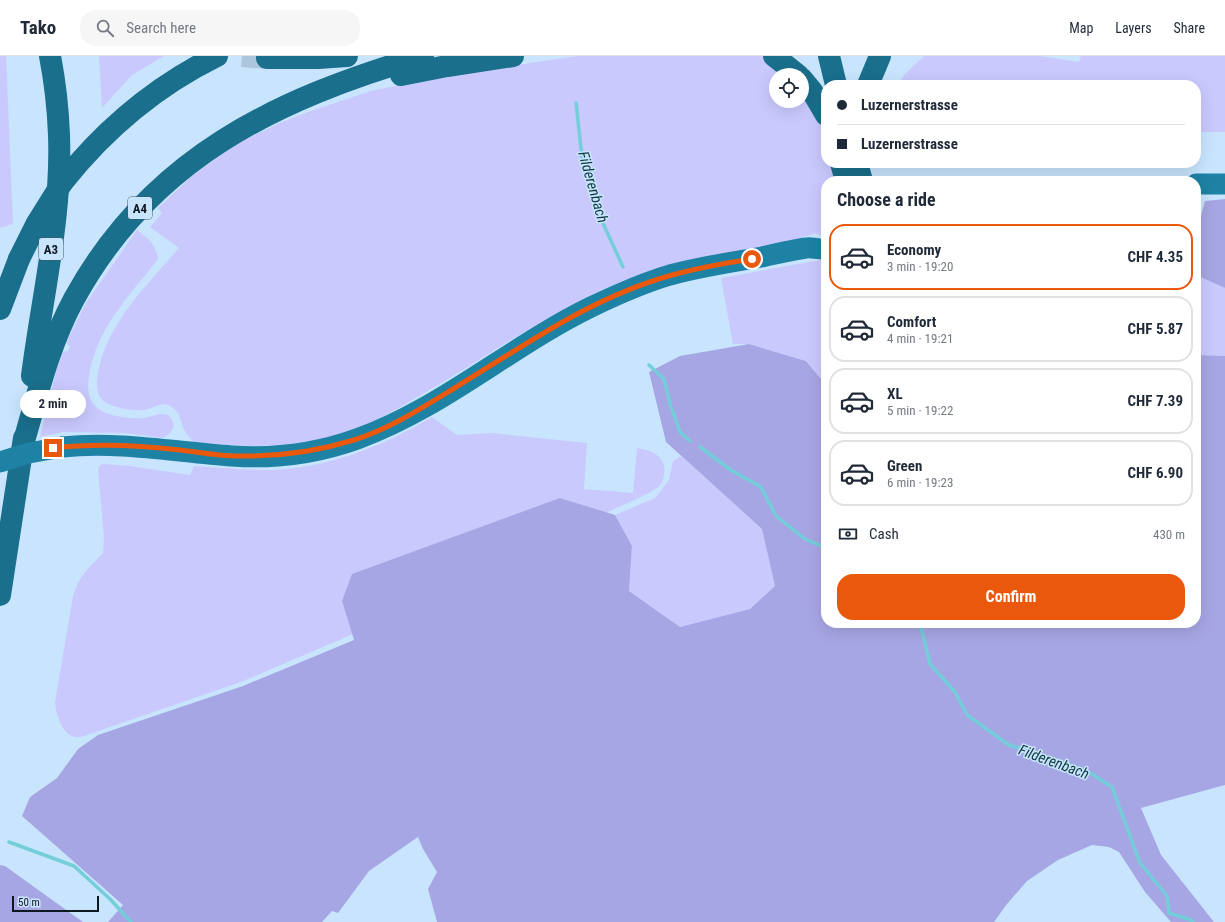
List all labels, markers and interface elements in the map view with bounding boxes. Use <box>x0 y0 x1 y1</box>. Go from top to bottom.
search box <box>80 10 360 46</box>
text: Tako <box>20 16 56 39</box>
icon: search <box>94 17 116 39</box>
text: Search here <box>126 19 196 37</box>
text: Map <box>1069 20 1093 36</box>
text: Layers <box>1115 20 1152 36</box>
text: Share <box>1174 20 1205 36</box>
map controls <box>769 68 809 108</box>
button: locate <box>769 68 809 108</box>
text: Luzernerstrasse <box>861 96 958 114</box>
text: Luzernerstrasse <box>861 135 958 153</box>
water label: Filderenbach <box>574 149 612 225</box>
text: Choose a ride <box>837 189 936 210</box>
road number: A4 <box>128 197 152 219</box>
road number: A3 <box>39 238 63 260</box>
icon: car <box>839 239 875 275</box>
text: Economy <box>887 241 941 259</box>
text: CHF 4.35 <box>1128 248 1183 266</box>
route start <box>743 250 761 268</box>
text: 3 min · 19:20 <box>887 259 953 274</box>
icon: car <box>839 311 875 347</box>
text: Comfort <box>887 313 936 331</box>
text: CHF 5.87 <box>1128 320 1183 338</box>
text: 4 min · 19:21 <box>887 331 953 346</box>
icon: car <box>839 383 875 419</box>
text: XL <box>887 385 903 403</box>
callout: 2 min <box>20 390 86 418</box>
text: CHF 7.39 <box>1128 392 1183 410</box>
text: 2 min <box>39 396 67 411</box>
text: 5 min · 19:22 <box>887 403 953 418</box>
route end <box>44 439 62 457</box>
icon: car <box>839 455 875 491</box>
text: Green <box>887 457 922 475</box>
text: CHF 6.90 <box>1128 464 1183 482</box>
text: 6 min · 19:23 <box>887 475 953 490</box>
icon: cash <box>837 523 859 545</box>
text: Cash <box>869 525 899 543</box>
text: 430 m <box>1153 527 1185 542</box>
button: Confirm <box>837 574 1185 620</box>
water label: Filderenbach <box>1016 741 1092 783</box>
scale bar <box>12 894 99 913</box>
text: 50 m <box>18 896 40 909</box>

